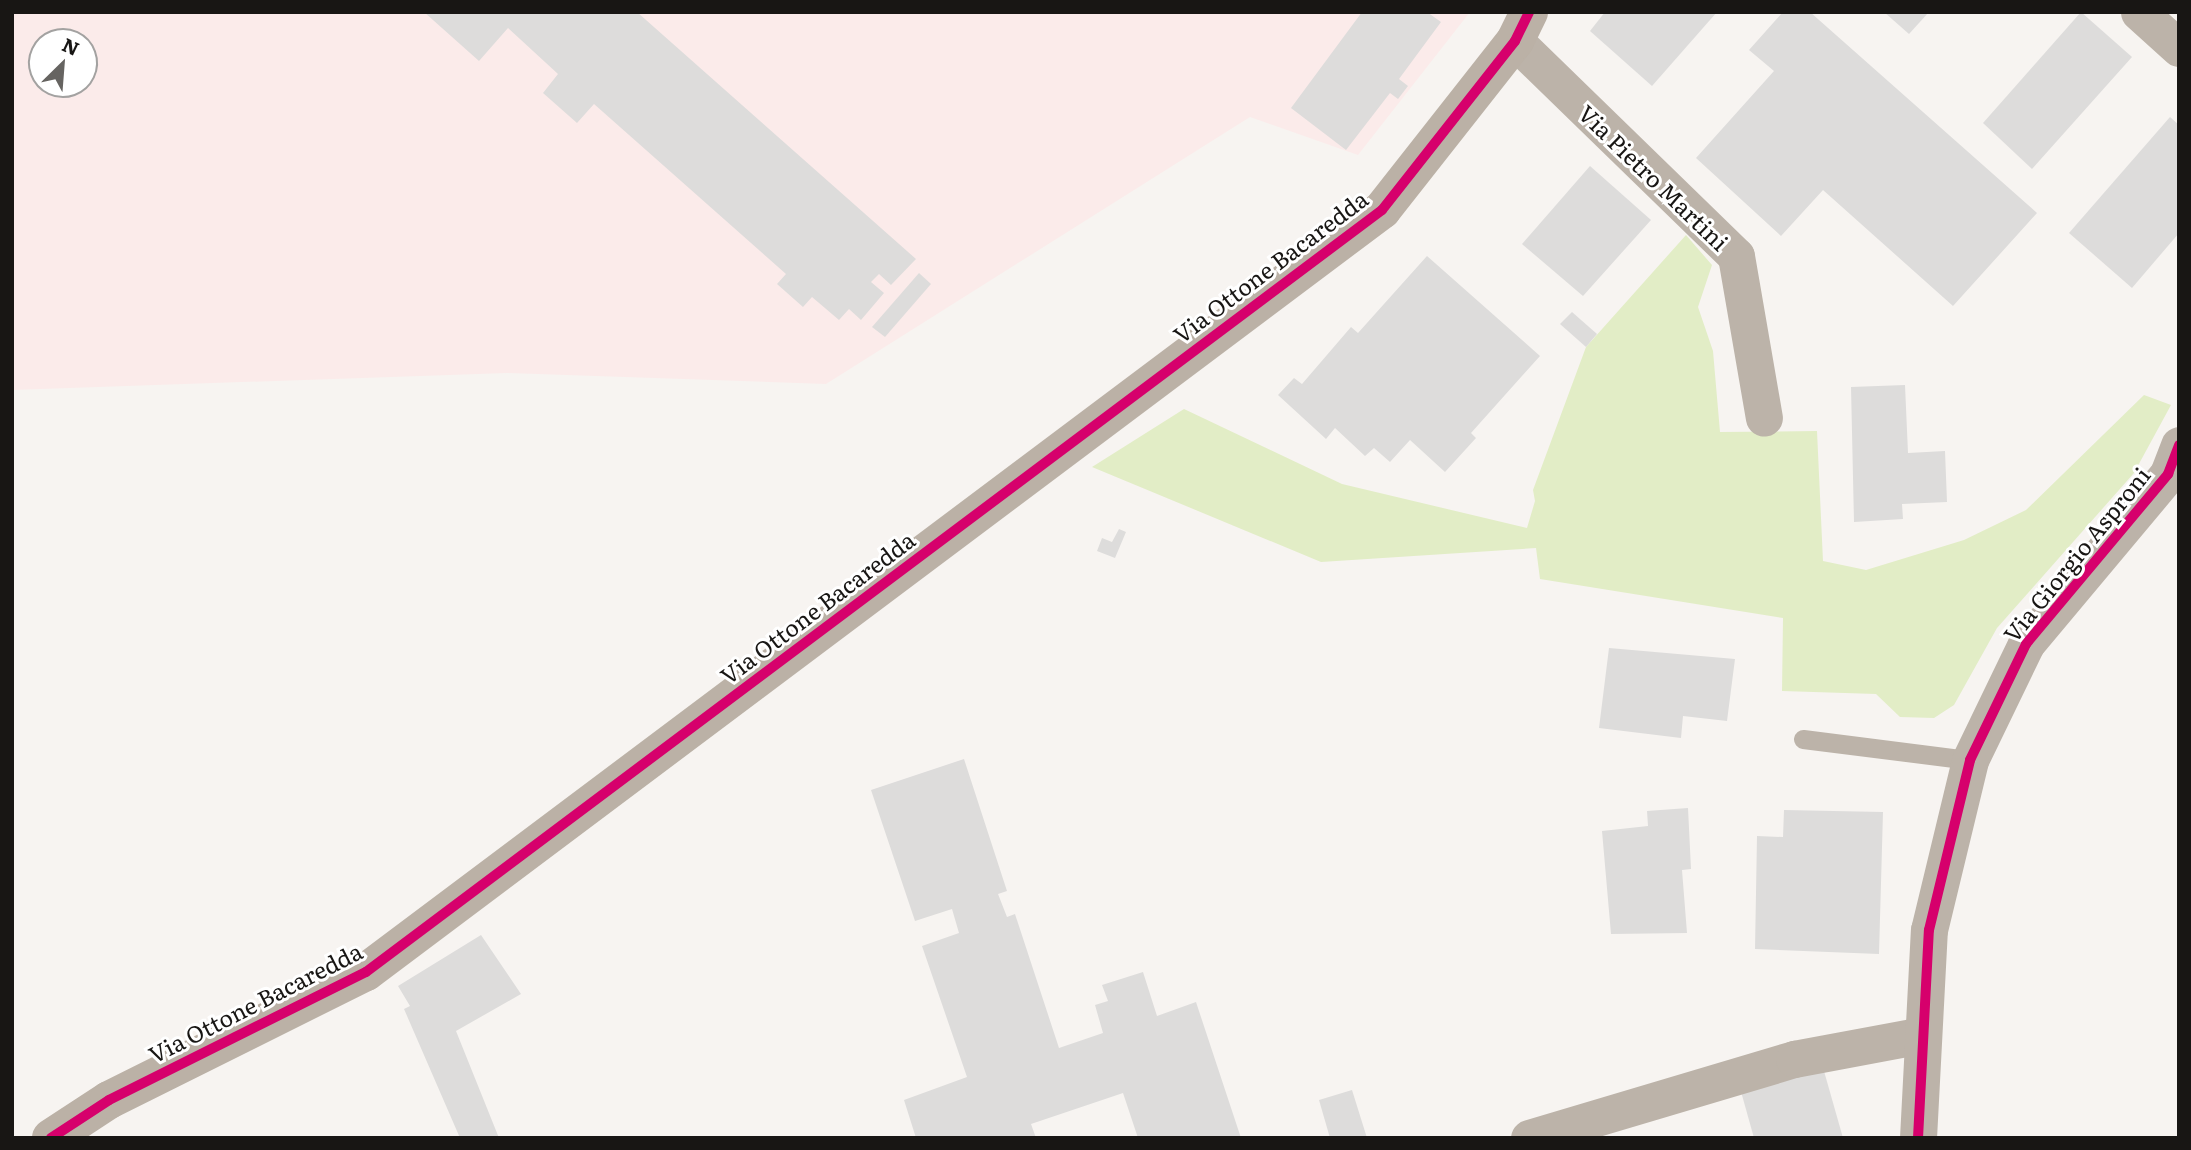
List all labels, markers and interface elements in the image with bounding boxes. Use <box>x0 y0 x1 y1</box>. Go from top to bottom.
north arrow <box>28 28 98 98</box>
text: N <box>58 30 84 62</box>
street label: Via Pietro Martini <box>1573 98 1735 256</box>
street label: Via Ottone Bacaredda <box>1167 184 1373 348</box>
street label: Via Giorgio Asproni <box>1997 461 2155 647</box>
street label: Via Ottone Bacaredda <box>714 525 920 689</box>
street label: Via Ottone Bacaredda <box>144 936 366 1068</box>

